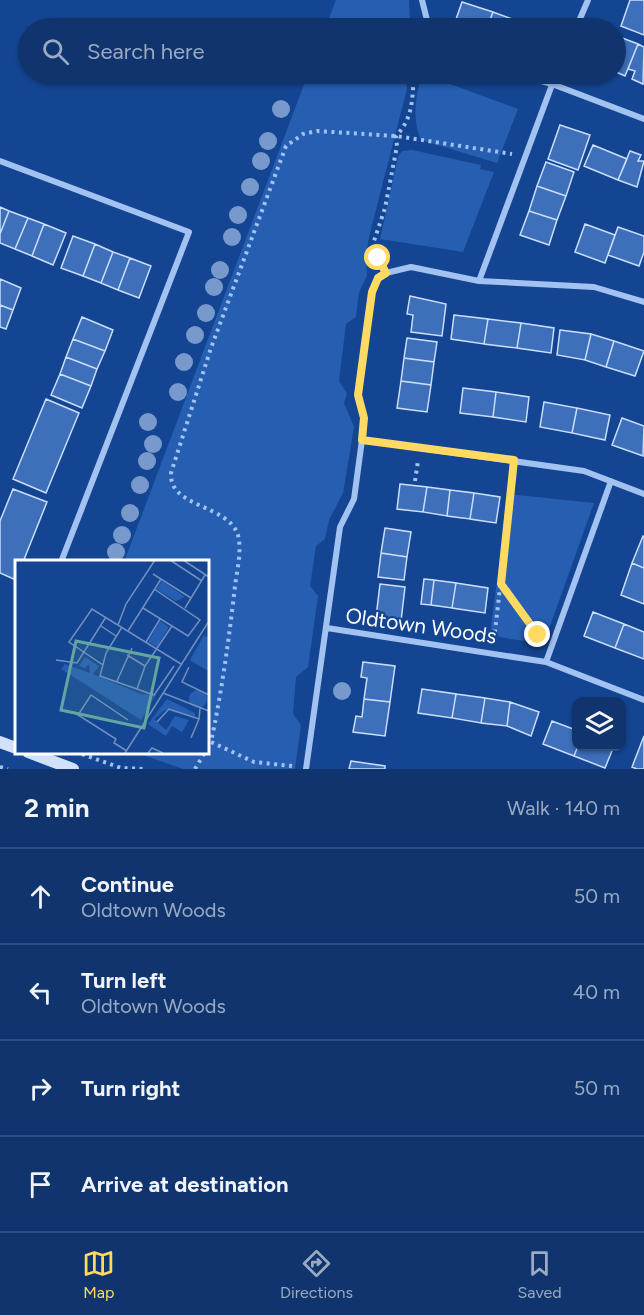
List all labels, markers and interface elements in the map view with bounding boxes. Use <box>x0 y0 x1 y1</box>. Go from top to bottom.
search box <box>18 18 626 84</box>
icon: search <box>39 35 72 68</box>
text: Search here <box>87 38 205 65</box>
route start <box>364 244 390 270</box>
inset map <box>15 560 208 754</box>
street label: Oldtown Woods <box>344 603 498 648</box>
route end <box>524 621 550 647</box>
map controls <box>572 697 626 751</box>
button: layers <box>572 697 626 751</box>
text: 2 min <box>24 792 90 824</box>
text: Walk · 140 m <box>507 796 620 820</box>
text: Continue <box>81 871 174 898</box>
icon: ahead <box>24 880 57 913</box>
text: 50 m <box>574 884 620 908</box>
text: Oldtown Woods <box>81 898 226 922</box>
text: Turn left <box>81 967 167 994</box>
icon: left <box>24 976 57 1009</box>
text: 40 m <box>573 980 620 1004</box>
text: Oldtown Woods <box>81 994 226 1018</box>
icon: right <box>24 1072 57 1105</box>
text: Turn right <box>81 1075 180 1102</box>
text: 50 m <box>574 1076 620 1100</box>
icon: arrive <box>24 1168 57 1201</box>
text: Arrive at destination <box>81 1171 289 1198</box>
tab: Map <box>82 1247 115 1302</box>
tab: Directions <box>280 1247 353 1302</box>
tab: Saved <box>518 1247 562 1302</box>

